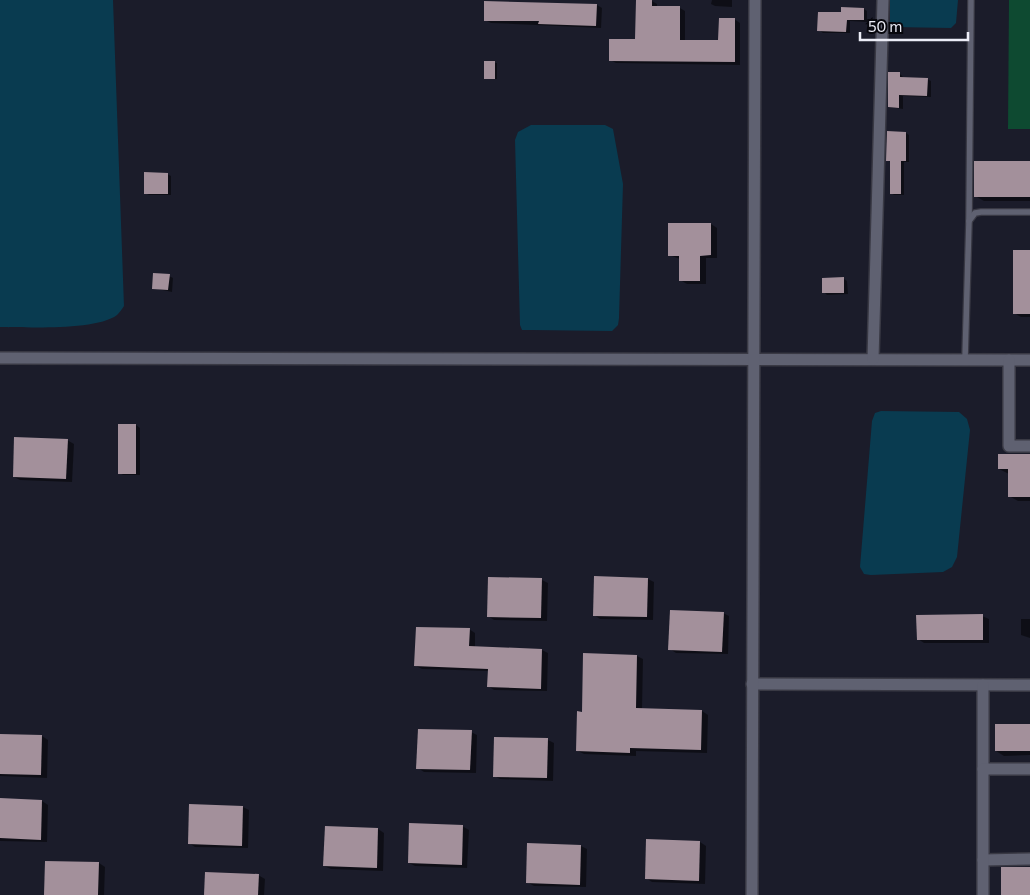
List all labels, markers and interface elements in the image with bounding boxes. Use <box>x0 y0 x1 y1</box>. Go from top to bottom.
scale bar <box>860 10 968 42</box>
text: 50 m <box>868 17 902 35</box>

